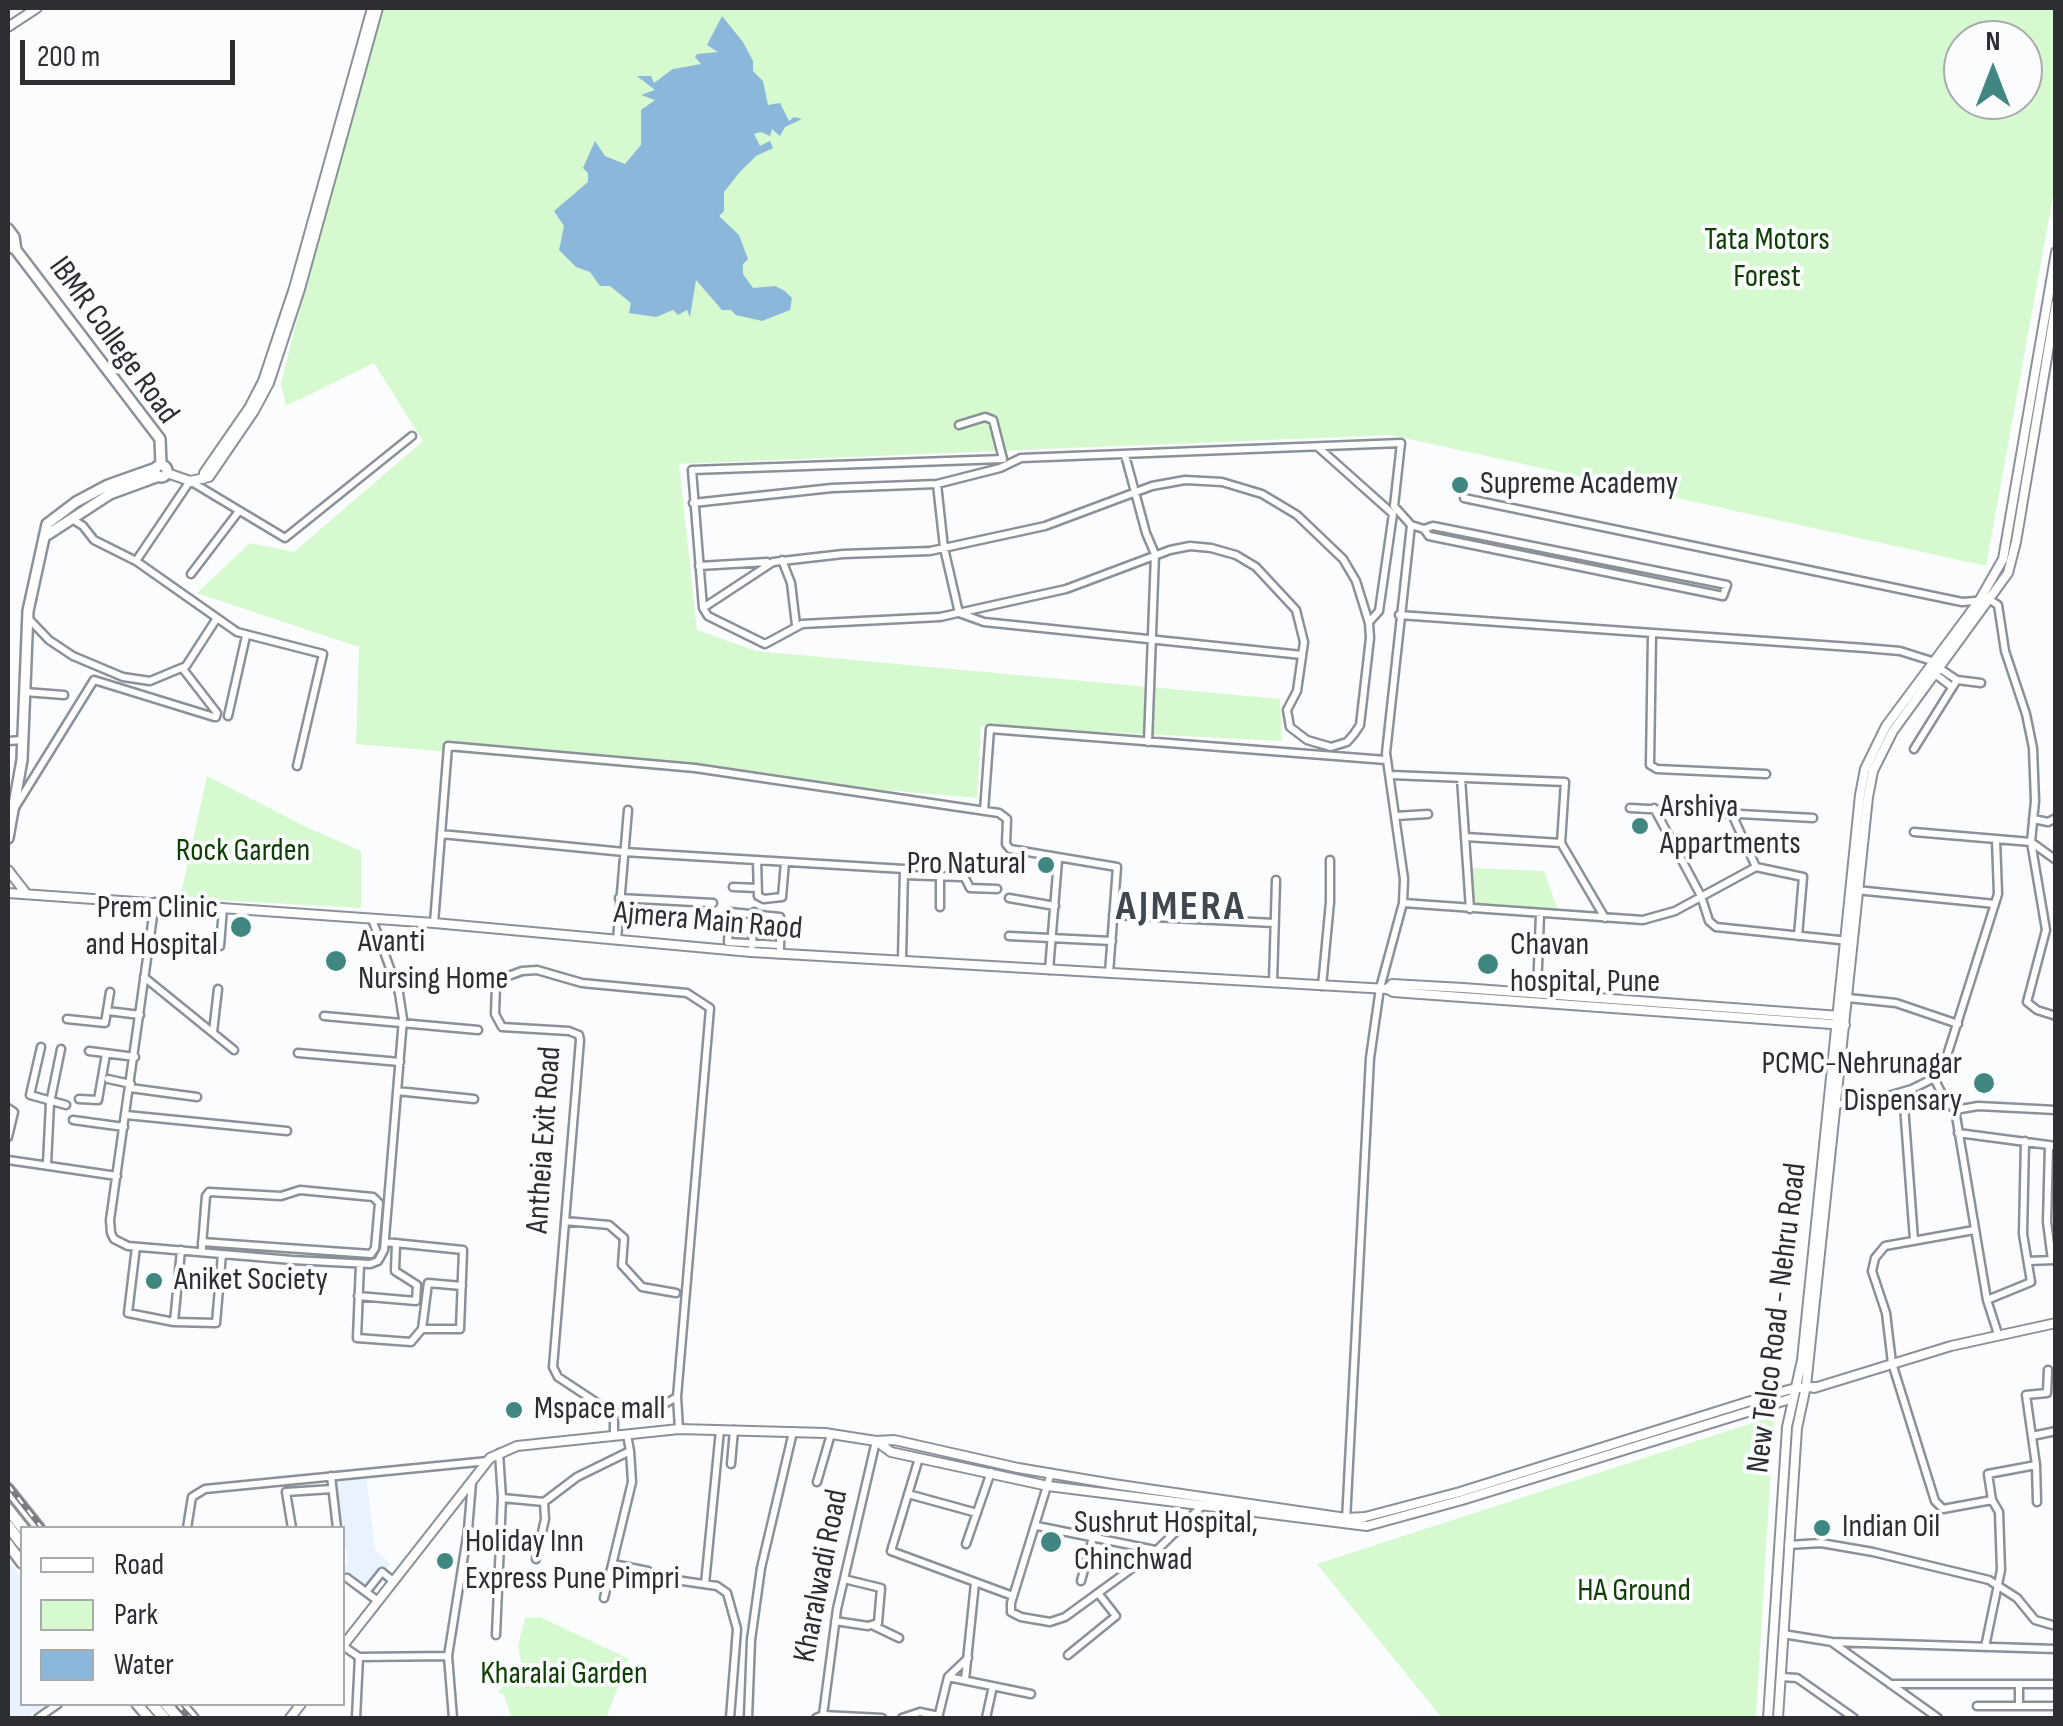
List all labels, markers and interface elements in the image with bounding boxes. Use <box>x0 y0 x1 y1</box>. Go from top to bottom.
scale bar <box>25 20 240 82</box>
north arrow <box>1943 20 2043 120</box>
text: N <box>1986 25 2000 58</box>
text: 200 m <box>37 39 100 75</box>
park label: Tata Motors Forest <box>1704 222 1830 297</box>
street label: IBMR College Road <box>40 250 186 432</box>
place label: Supreme Academy <box>1480 466 1678 504</box>
marker: Supreme Academy <box>1449 474 1471 496</box>
place label: Arshiya Appartments <box>1660 789 1801 864</box>
marker: Arshiya Appartments <box>1629 815 1651 837</box>
park label: Rock Garden <box>176 833 310 871</box>
place label: Pro Natural <box>907 846 1026 884</box>
marker: Pro Natural <box>1035 854 1057 876</box>
district label: AJMERA <box>1116 883 1246 933</box>
place label: Prem Clinic and Hospital <box>85 890 218 965</box>
street label: Ajmera Main Raod <box>612 895 804 949</box>
marker: Prem Clinic and Hospital <box>228 914 254 940</box>
place label: Avanti Nursing Home <box>358 924 508 999</box>
place label: Chavan hospital, Pune <box>1510 927 1660 1002</box>
marker: Avanti Nursing Home <box>323 948 349 974</box>
marker: Chavan hospital, Pune <box>1475 951 1501 977</box>
street label: Antheia Exit Road <box>519 1045 571 1235</box>
place label: PCMC-Nehrunagar Dispensary <box>1762 1046 1962 1121</box>
marker: PCMC-Nehrunagar Dispensary <box>1971 1070 1997 1096</box>
street label: New Telco Road - Nehru Road <box>1740 1161 1816 1475</box>
place label: Aniket Society <box>174 1262 328 1300</box>
marker: Aniket Society <box>143 1270 165 1292</box>
place label: Mspace mall <box>534 1391 665 1429</box>
marker: Mspace mall <box>503 1399 525 1421</box>
street label: Kharalwadi Road <box>786 1486 858 1666</box>
place label: Sushrut Hospital, Chinchwad <box>1074 1505 1258 1580</box>
place label: Indian Oil <box>1842 1509 1940 1547</box>
marker: Indian Oil <box>1811 1517 1833 1539</box>
place label: Holiday Inn Express Pune Pimpri <box>465 1524 680 1599</box>
legend <box>20 1526 345 1706</box>
marker: Sushrut Hospital, Chinchwad <box>1038 1529 1064 1555</box>
text: Road <box>114 1547 164 1583</box>
marker: Holiday Inn Express Pune Pimpri <box>434 1550 456 1572</box>
park label: HA Ground <box>1577 1573 1691 1611</box>
text: Park <box>114 1597 158 1633</box>
text: Water <box>114 1647 174 1683</box>
park label: Kharalai Garden <box>480 1656 648 1694</box>

